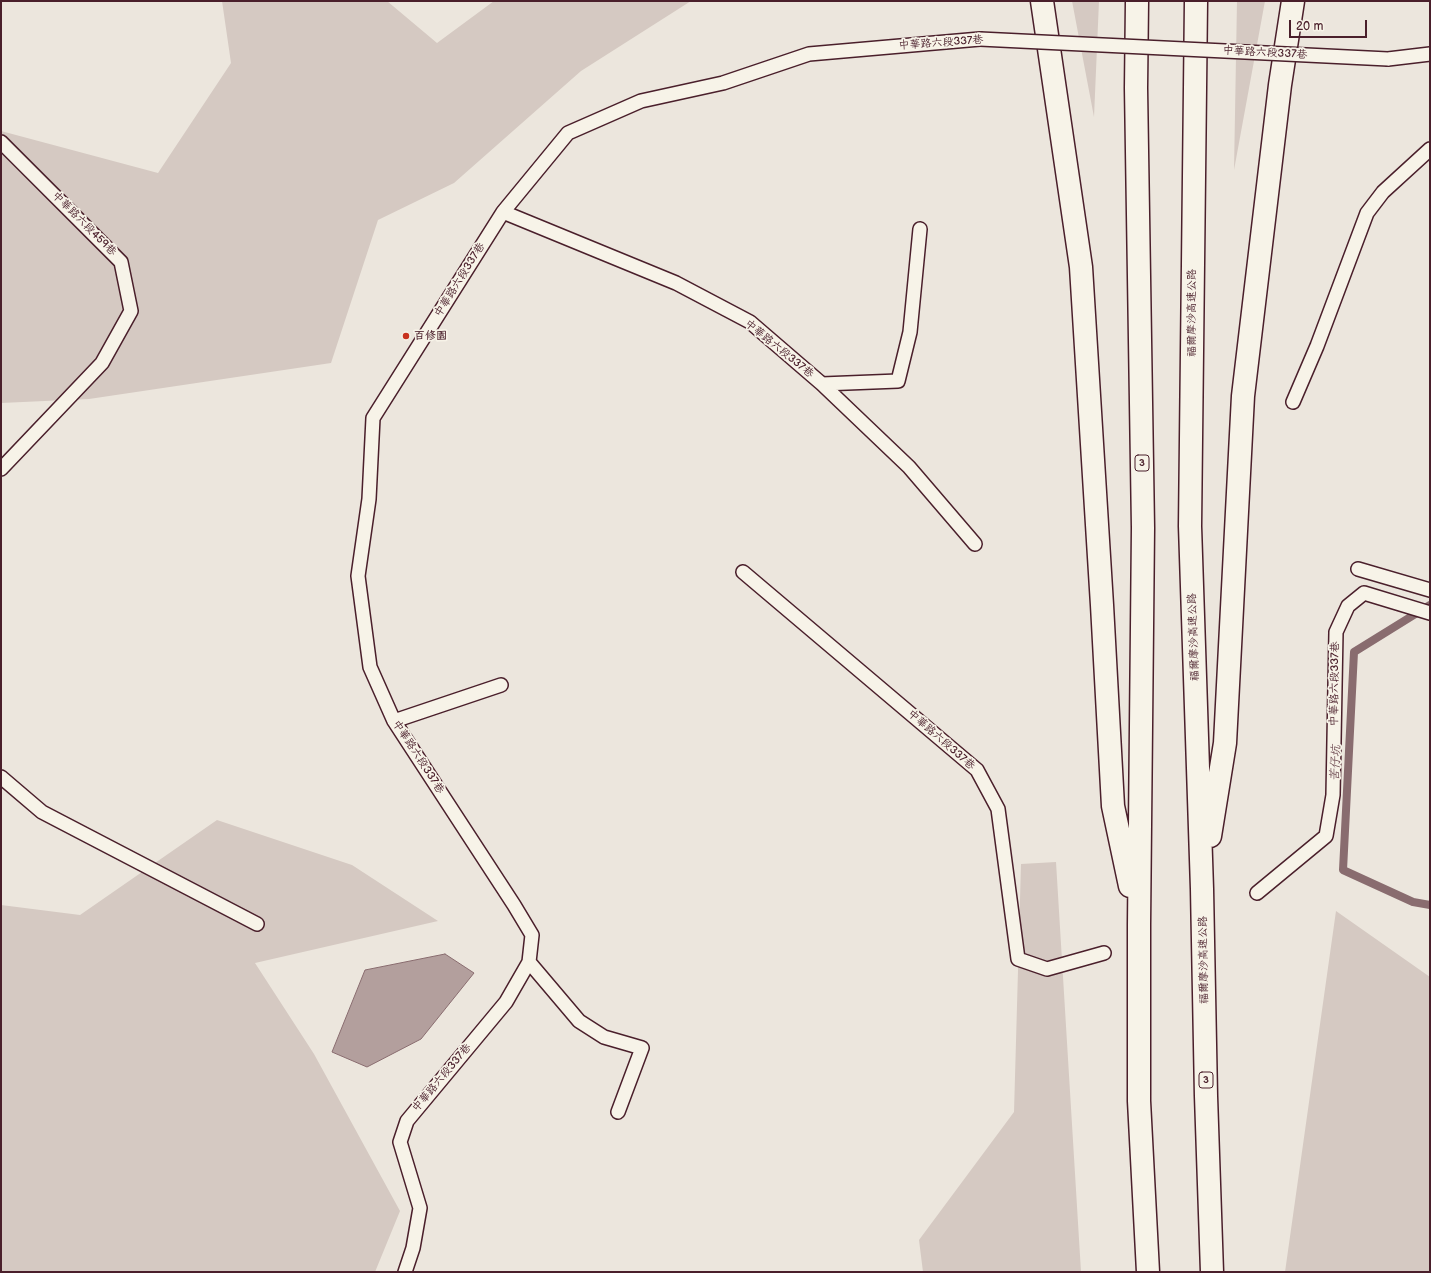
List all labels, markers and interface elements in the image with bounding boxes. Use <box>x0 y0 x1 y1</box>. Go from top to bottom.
scale bar <box>1291 12 1369 38</box>
text: 20 m <box>1296 19 1323 34</box>
street label: 中華路六段337巷 <box>898 33 984 53</box>
street label: 中華路六段337巷 <box>1222 44 1308 62</box>
street label: 中華路六段459巷 <box>49 189 119 259</box>
street label: 中華路六段337巷 <box>432 240 488 320</box>
street label: 福爾摩沙高速公路 <box>1185 269 1199 357</box>
street label: 中華路六段337巷 <box>742 317 816 381</box>
place label: 百修園 <box>414 329 447 343</box>
marker: 百修園 <box>401 331 411 341</box>
road number: 3 <box>1135 455 1149 471</box>
street label: 福爾摩沙高速公路 <box>1186 593 1202 681</box>
street label: 中華路六段337巷 <box>1328 641 1342 727</box>
street label: 中華路六段337巷 <box>905 707 977 773</box>
street label: 中華路六段337巷 <box>389 718 447 796</box>
water label: 苦仔坑 <box>1328 745 1344 781</box>
street label: 福爾摩沙高速公路 <box>1197 916 1211 1004</box>
street label: 中華路六段337巷 <box>410 1041 474 1115</box>
road number: 3 <box>1199 1072 1213 1088</box>

